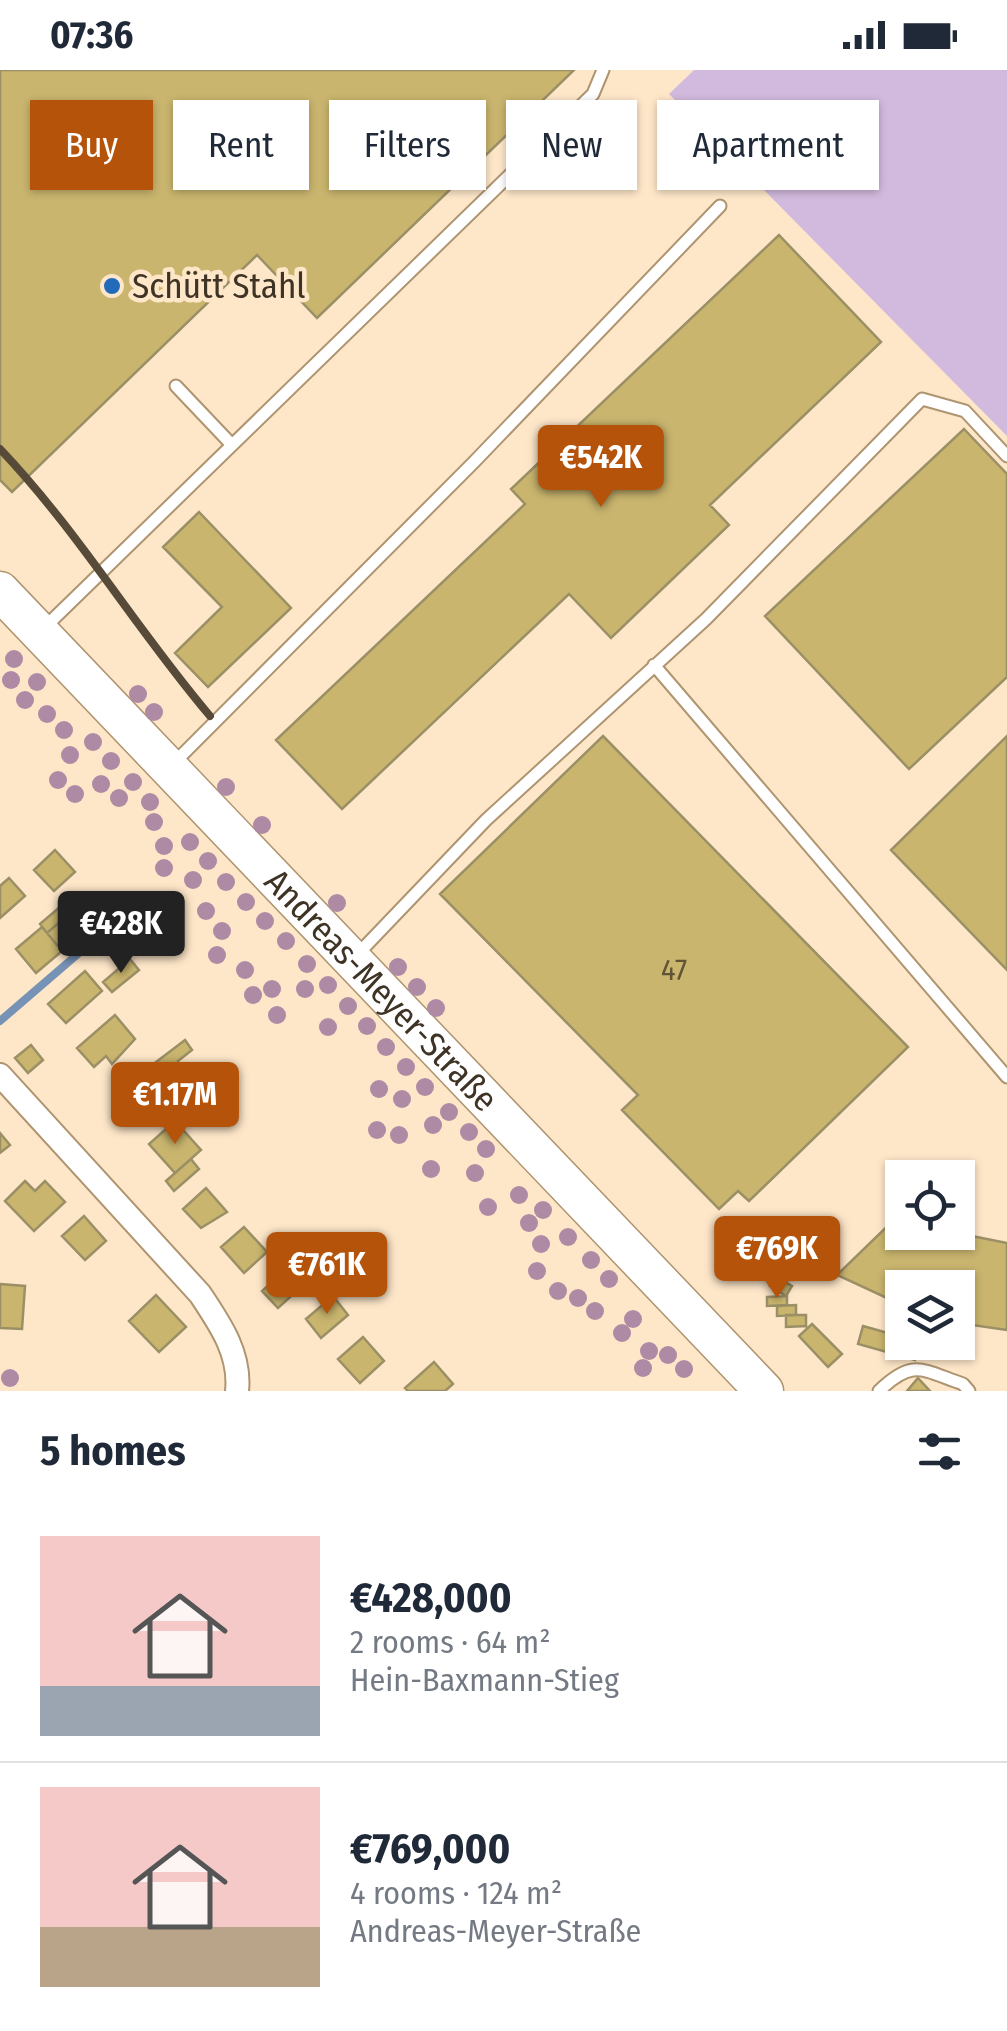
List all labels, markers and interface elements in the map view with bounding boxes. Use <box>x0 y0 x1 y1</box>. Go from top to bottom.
text: 07:36 <box>50 12 133 58</box>
chip: Buy <box>30 100 153 190</box>
chip: Rent <box>173 100 309 190</box>
chip: Filters <box>329 100 486 190</box>
chip: New <box>506 100 637 190</box>
chip: Apartment <box>657 100 879 190</box>
place label: Schütt Stahl <box>132 265 306 307</box>
marker: Schütt Stahl <box>101 275 123 297</box>
pin: €542K <box>531 425 671 510</box>
text: €542K <box>560 438 642 476</box>
street label: Andreas-Meyer-Straße <box>256 860 507 1120</box>
pin: €428K <box>51 891 191 976</box>
text: €428K <box>80 904 162 942</box>
house number: 47 <box>661 952 687 988</box>
pin: €1.17M <box>94 1062 256 1147</box>
text: €1.17M <box>133 1075 217 1113</box>
map controls <box>885 1160 975 1360</box>
button: locate <box>885 1160 975 1250</box>
pin: €769K <box>707 1216 847 1301</box>
text: €769K <box>736 1229 818 1267</box>
pin: €761K <box>257 1232 397 1317</box>
text: €761K <box>288 1245 366 1283</box>
button: layers <box>885 1270 975 1360</box>
icon: filters <box>912 1424 967 1479</box>
text: 5 homes <box>40 1426 186 1476</box>
text: €428,000 <box>350 1573 512 1623</box>
icon: home <box>120 1576 240 1696</box>
text: 2 rooms · 64 m² <box>350 1623 551 1661</box>
text: Hein-Baxmann-Stieg <box>350 1661 619 1699</box>
text: €769,000 <box>350 1824 510 1874</box>
icon: home <box>120 1827 240 1947</box>
text: 4 rooms · 124 m² <box>350 1874 562 1912</box>
text: Andreas-Meyer-Straße <box>350 1912 641 1950</box>

